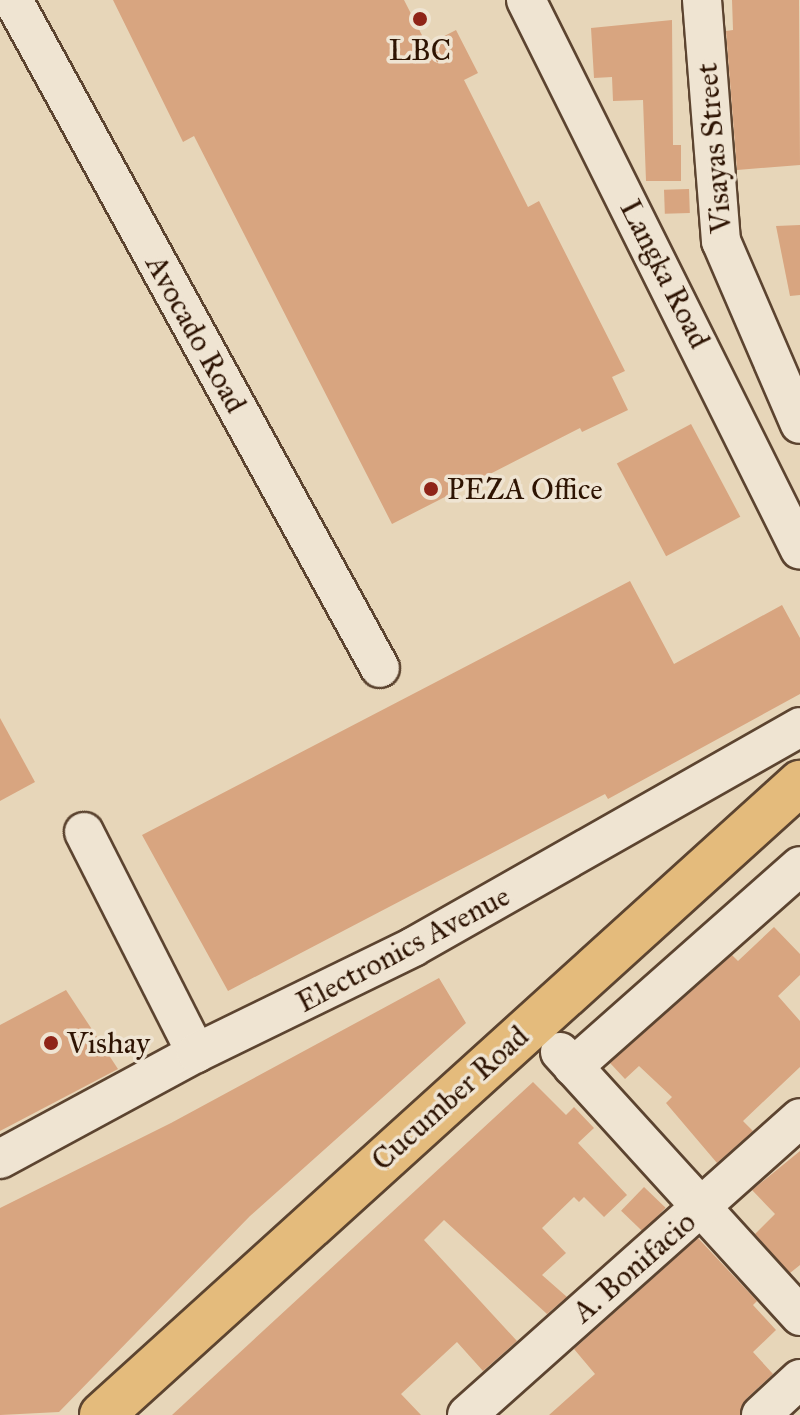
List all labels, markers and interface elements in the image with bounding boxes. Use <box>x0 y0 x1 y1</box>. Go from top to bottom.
marker: LBC <box>411 10 429 28</box>
place label: LBC <box>389 32 451 68</box>
street label: Visayas Street <box>689 61 739 235</box>
street label: Langka Road <box>612 194 718 354</box>
street label: Avocado Road <box>138 249 254 419</box>
place label: PEZA Office <box>447 471 603 507</box>
marker: PEZA Office <box>422 480 440 498</box>
street label: Electronics Avenue <box>290 878 516 1020</box>
street label: Cucumber Road <box>364 1018 536 1178</box>
place label: Vishay <box>67 1025 150 1061</box>
marker: Vishay <box>42 1034 60 1052</box>
street label: A. Bonifacio <box>565 1204 703 1330</box>

